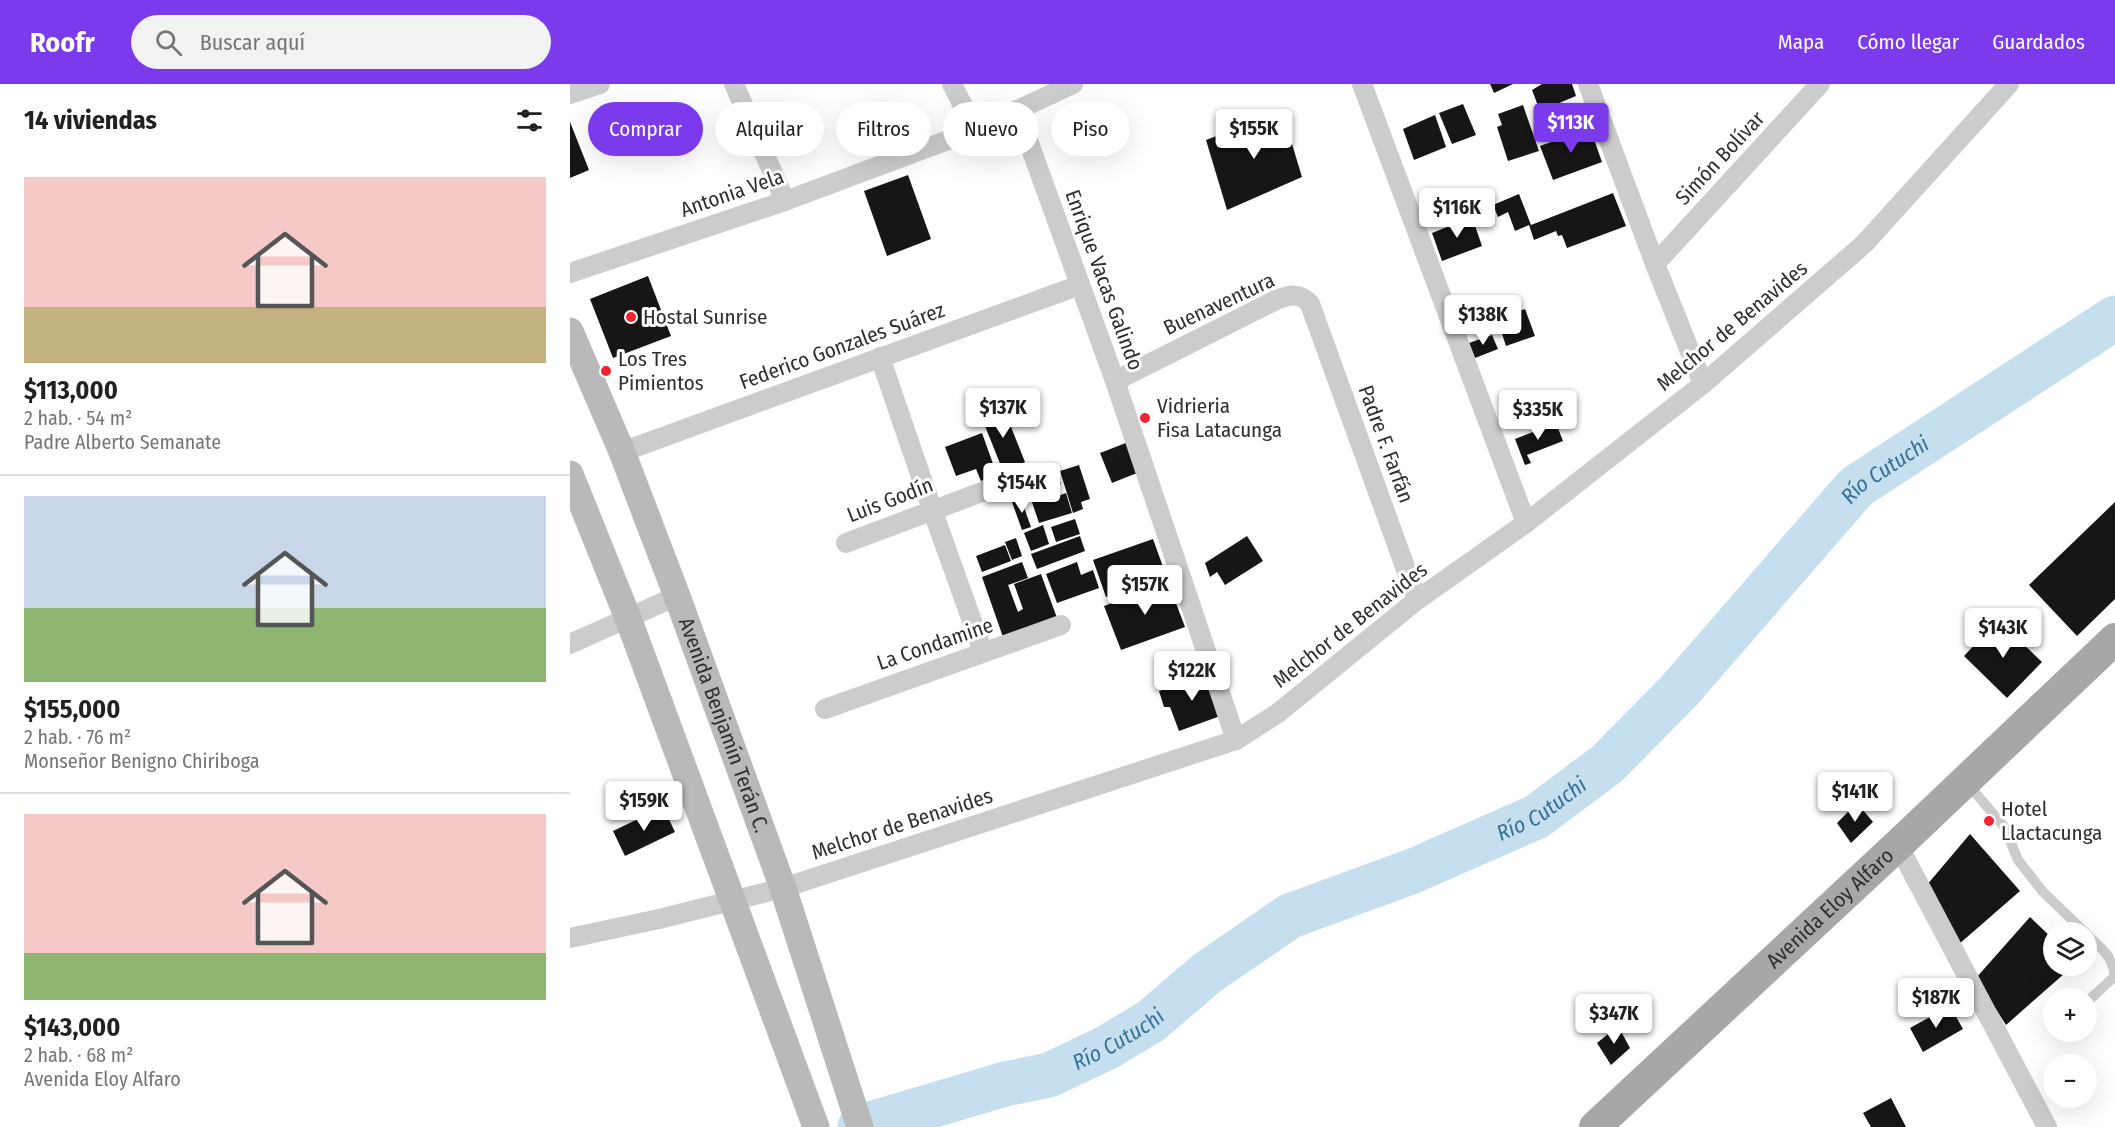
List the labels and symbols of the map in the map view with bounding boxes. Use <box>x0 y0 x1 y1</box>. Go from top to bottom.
pin: $113K <box>1529 103 1613 154</box>
street label: Simón Bolívar <box>1670 105 1771 210</box>
pin: $155K <box>1212 109 1296 160</box>
street label: Antonia Vela <box>677 163 787 223</box>
street label: Enrique Vacas Galindo <box>1059 186 1149 374</box>
pin: $116K <box>1415 188 1499 239</box>
street label: Melchor de Benavides <box>1651 255 1813 397</box>
street label: Buenaventura <box>1159 267 1279 341</box>
pin: $138K <box>1441 295 1525 346</box>
street label: Federico Gonzales Suárez <box>736 297 948 395</box>
place label: Hostal Sunrise <box>643 304 767 330</box>
marker: Hostal Sunrise <box>624 310 638 324</box>
place label: Los Tres Pimientos <box>618 346 704 396</box>
marker: Los Tres Pimientos <box>599 364 613 378</box>
street label: Padre F. Farfán <box>1353 382 1419 506</box>
pin: $137K <box>961 388 1045 439</box>
pin: $335K <box>1496 390 1580 441</box>
place label: Vidrieria Fisa Latacunga <box>1157 393 1282 443</box>
marker: Vidrieria Fisa Latacunga <box>1138 411 1152 425</box>
water label: Río Cutuchi <box>1835 430 1934 509</box>
pin: $154K <box>980 463 1064 514</box>
street label: Luis Godín <box>843 472 937 528</box>
street label: Melchor de Benavides <box>1268 557 1432 693</box>
pin: $157K <box>1103 565 1187 616</box>
pin: $143K <box>1961 608 2045 659</box>
street label: La Condamine <box>873 612 997 676</box>
street label: Avenida Benjamín Terán C. <box>673 614 775 836</box>
pin: $122K <box>1150 651 1234 702</box>
water label: Río Cutuchi <box>1492 771 1592 847</box>
pin: $141K <box>1813 772 1897 823</box>
pin: $159K <box>602 781 686 832</box>
street label: Melchor de Benavides <box>808 782 996 866</box>
place label: Hotel Llactacunga <box>2001 796 2102 846</box>
marker: Hotel Llactacunga <box>1982 814 1996 828</box>
street label: Avenida Eloy Alfaro <box>1761 843 1899 974</box>
pin: $187K <box>1894 978 1978 1029</box>
pin: $347K <box>1572 994 1656 1045</box>
water label: Río Cutuchi <box>1068 1002 1170 1076</box>

